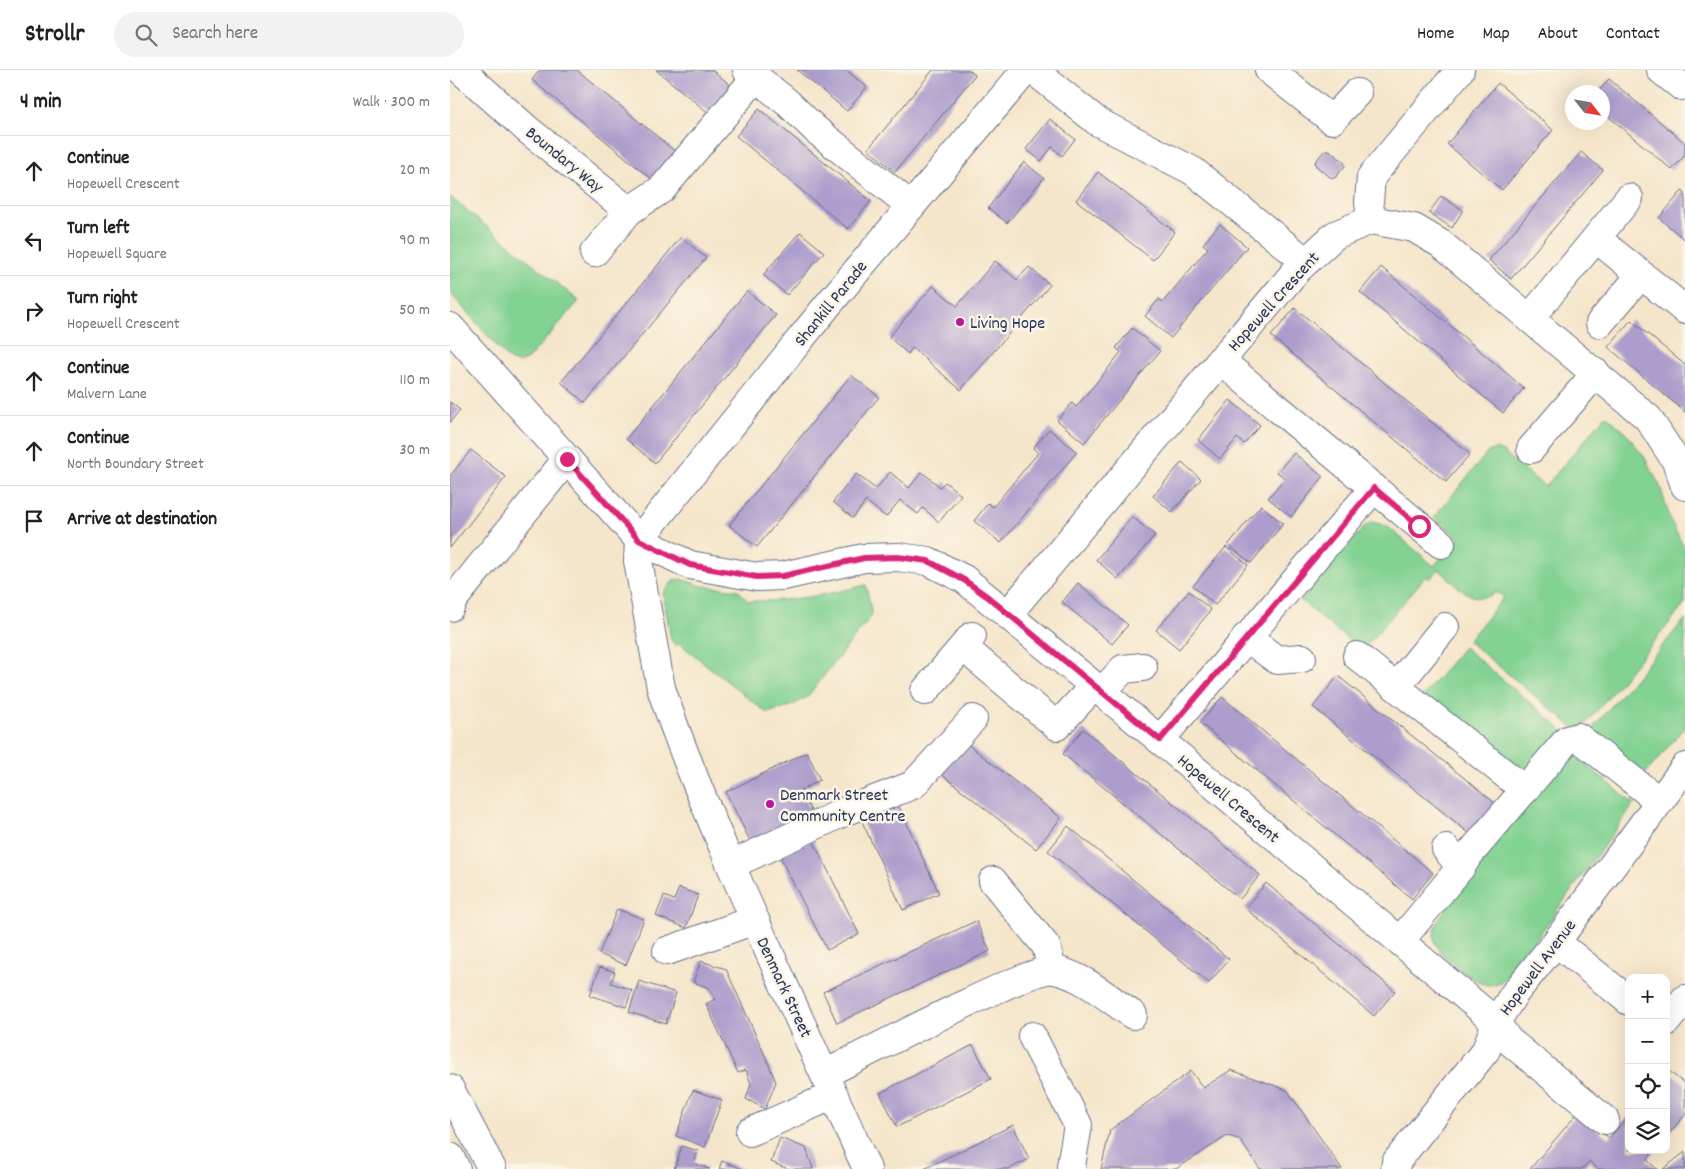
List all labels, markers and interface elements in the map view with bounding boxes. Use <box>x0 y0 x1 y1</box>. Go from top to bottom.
search box <box>114 12 464 57</box>
text: Strollr <box>25 18 84 52</box>
icon: search <box>132 21 160 49</box>
text: Search here <box>172 21 258 48</box>
text: Home <box>1417 22 1454 47</box>
text: Map <box>1482 22 1510 47</box>
text: About <box>1538 22 1578 47</box>
text: Contact <box>1606 22 1660 47</box>
north arrow <box>1565 85 1610 130</box>
text: 4 min <box>20 88 62 118</box>
text: Walk · 300 m <box>353 91 430 114</box>
street label: Boundary Way <box>519 122 608 201</box>
text: Continue <box>67 146 129 173</box>
icon: ahead <box>20 157 48 185</box>
text: 20 m <box>400 159 430 182</box>
text: Hopewell Crescent <box>67 173 180 196</box>
text: Turn left <box>67 216 130 243</box>
icon: left <box>20 227 48 255</box>
text: 90 m <box>399 229 430 252</box>
text: Hopewell Square <box>67 243 167 266</box>
street label: Hopewell Crescent <box>1223 247 1327 358</box>
street label: Shankill Parade <box>789 256 875 353</box>
text: Turn right <box>67 286 138 313</box>
icon: right <box>20 297 48 325</box>
text: 50 m <box>399 299 430 322</box>
place label: Living Hope <box>970 312 1045 337</box>
text: Hopewell Crescent <box>67 313 180 336</box>
marker: Living Hope <box>954 316 966 328</box>
text: Continue <box>67 356 129 383</box>
icon: ahead <box>20 367 48 395</box>
text: 110 m <box>400 369 430 392</box>
text: Malvern Lane <box>67 383 147 406</box>
text: Continue <box>67 426 129 453</box>
icon: ahead <box>20 437 48 465</box>
text: 30 m <box>400 439 430 462</box>
route end <box>556 448 579 471</box>
text: North Boundary Street <box>67 453 204 476</box>
icon: arrive <box>20 507 48 535</box>
text: Arrive at destination <box>67 507 217 534</box>
route start <box>1408 515 1431 538</box>
street label: Hopewell Crescent <box>1171 750 1284 850</box>
place label: Denmark Street Community Centre <box>780 784 906 830</box>
marker: Denmark Street Community Centre <box>764 798 776 810</box>
street label: Hopewell Avenue <box>1494 915 1584 1022</box>
street label: Denmark Street <box>749 934 817 1043</box>
map controls <box>1625 974 1670 1154</box>
button: + <box>1625 974 1670 1019</box>
button: − <box>1625 1019 1670 1064</box>
button: locate <box>1625 1064 1670 1109</box>
button: layers <box>1625 1109 1670 1154</box>

